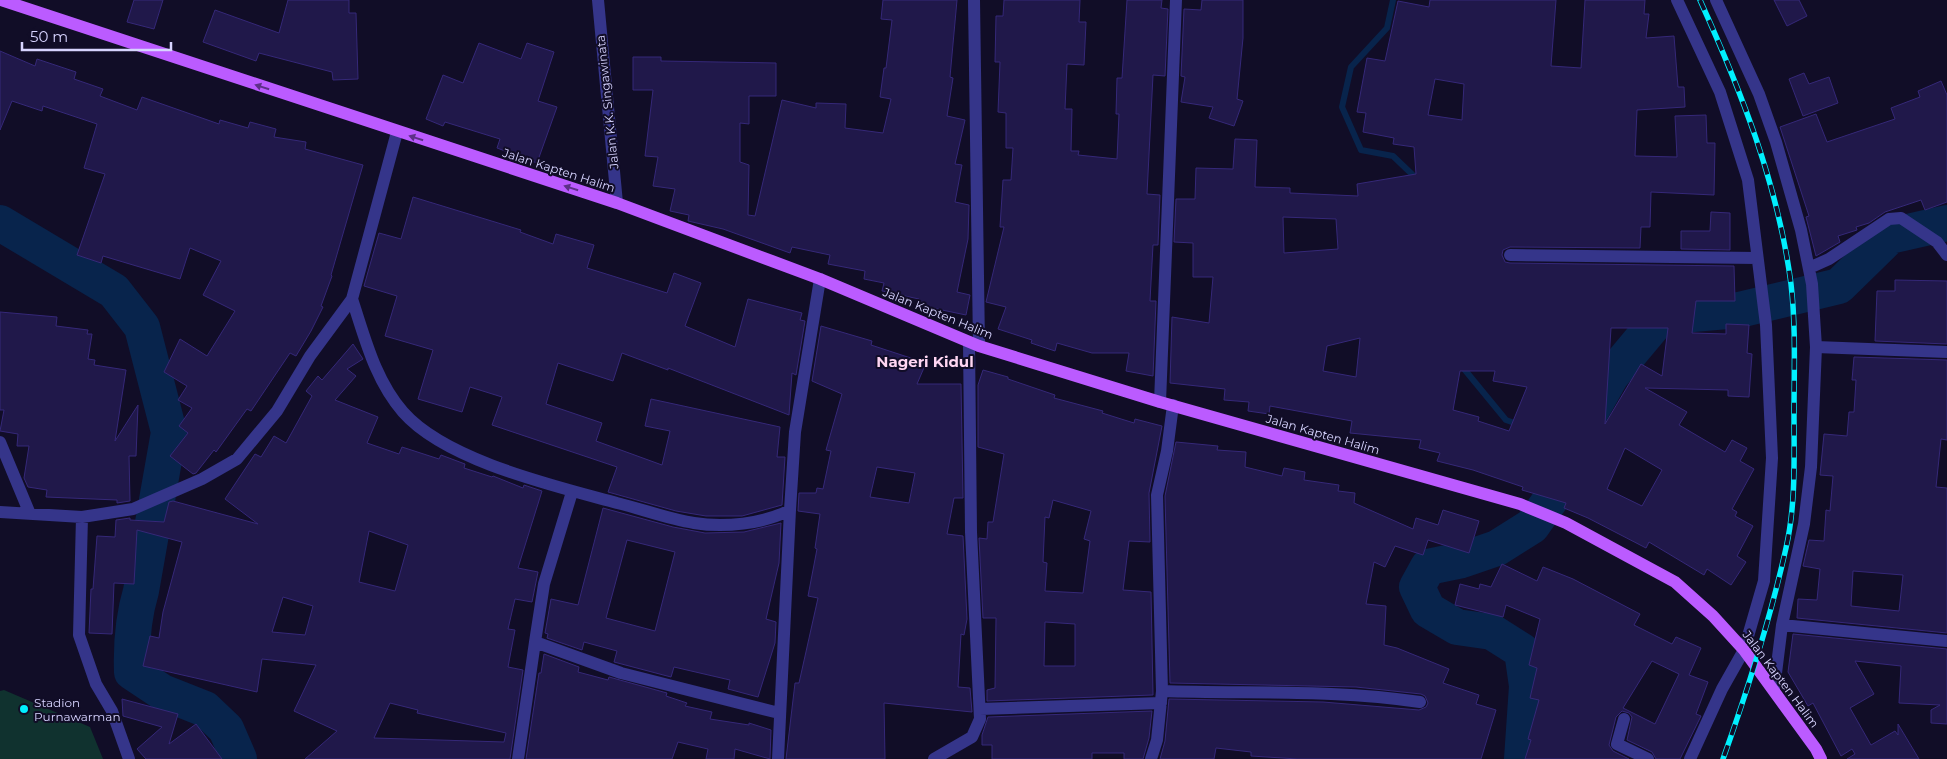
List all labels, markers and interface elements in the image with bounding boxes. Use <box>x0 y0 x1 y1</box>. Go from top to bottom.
scale bar <box>22 20 171 52</box>
text: 50 m <box>30 27 68 46</box>
street label: Jalan K.K. Singawinata <box>593 34 622 171</box>
one-way arrow <box>254 83 269 91</box>
one-way arrow <box>409 134 424 141</box>
street label: Jalan Kapten Halim <box>500 144 617 195</box>
one-way arrow <box>563 184 578 192</box>
street label: Jalan Kapten Halim <box>880 284 995 342</box>
district label: Nageri Kidul <box>876 352 974 371</box>
street label: Jalan Kapten Halim <box>1264 410 1382 457</box>
street label: Jalan Kapten Halim <box>1739 627 1822 730</box>
place label: Stadion Purnawarman <box>34 695 121 724</box>
marker: Stadion Purnawarman <box>18 703 30 715</box>

